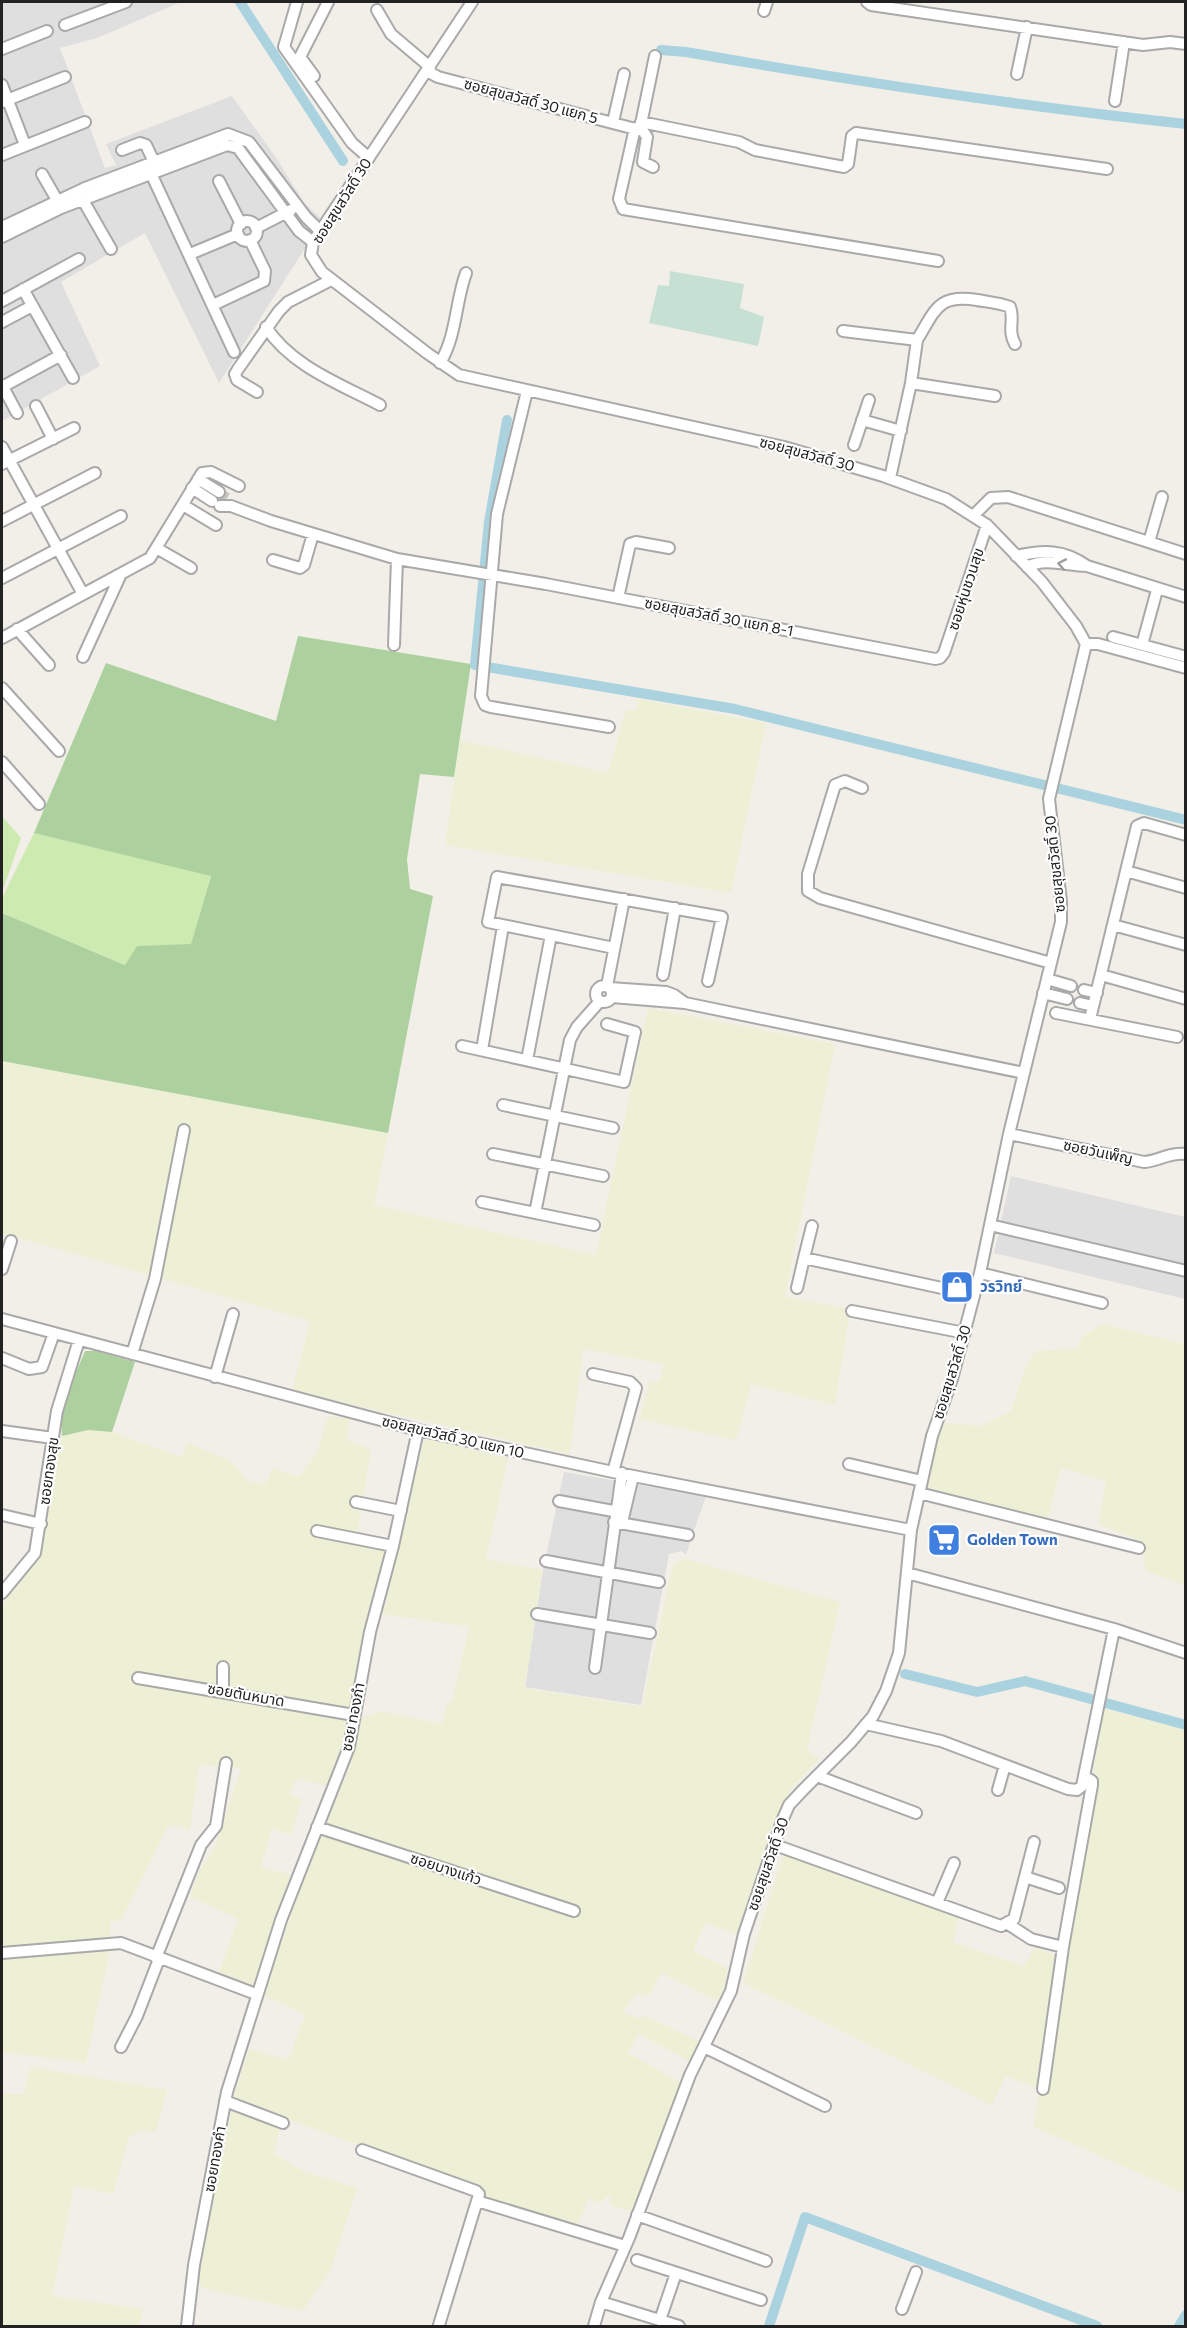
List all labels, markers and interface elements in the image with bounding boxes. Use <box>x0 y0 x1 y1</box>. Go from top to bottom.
street label: ซอยสุขสวัสดิ์ 30 แยก 5 <box>462 73 600 128</box>
street label: ซอยสุขสวัสดิ์ 30 <box>308 154 376 247</box>
street label: ซอยสุขสวัสดิ์ 30 <box>758 432 857 475</box>
street label: ซอยหุ่นชวนสุข <box>943 545 988 632</box>
one-way arrow <box>1058 558 1068 571</box>
street label: ซอยสุขสวัสดิ์ 30 แยก 8-1 <box>643 593 795 640</box>
street label: ซอยสุขสวัสดิ์ 30 <box>1040 814 1069 914</box>
street label: ซอยวันเพ็ญ <box>1062 1135 1135 1167</box>
shop icon: วรวิทย์ <box>939 1269 975 1305</box>
place label: วรวิทย์ <box>980 1277 1022 1295</box>
street label: ซอยสุขสวัสดิ์ 30 <box>928 1322 975 1421</box>
street label: ซอยสุขสวัสดิ์ 30 แยก 10 <box>380 1411 526 1462</box>
street label: ซอยทองสุข <box>34 1436 63 1506</box>
supermarket icon: Golden Town <box>926 1522 962 1558</box>
place label: Golden Town <box>967 1530 1058 1548</box>
street label: ซอยตันหมาด <box>206 1678 286 1710</box>
street label: ซอย ทองภํา <box>337 1681 368 1753</box>
street label: ซอยสุขสวัสดิ์ 30 <box>743 1815 792 1913</box>
street label: ซอยบางแก้ว <box>408 1848 484 1888</box>
street label: ซอยทองคำ <box>199 2124 229 2193</box>

